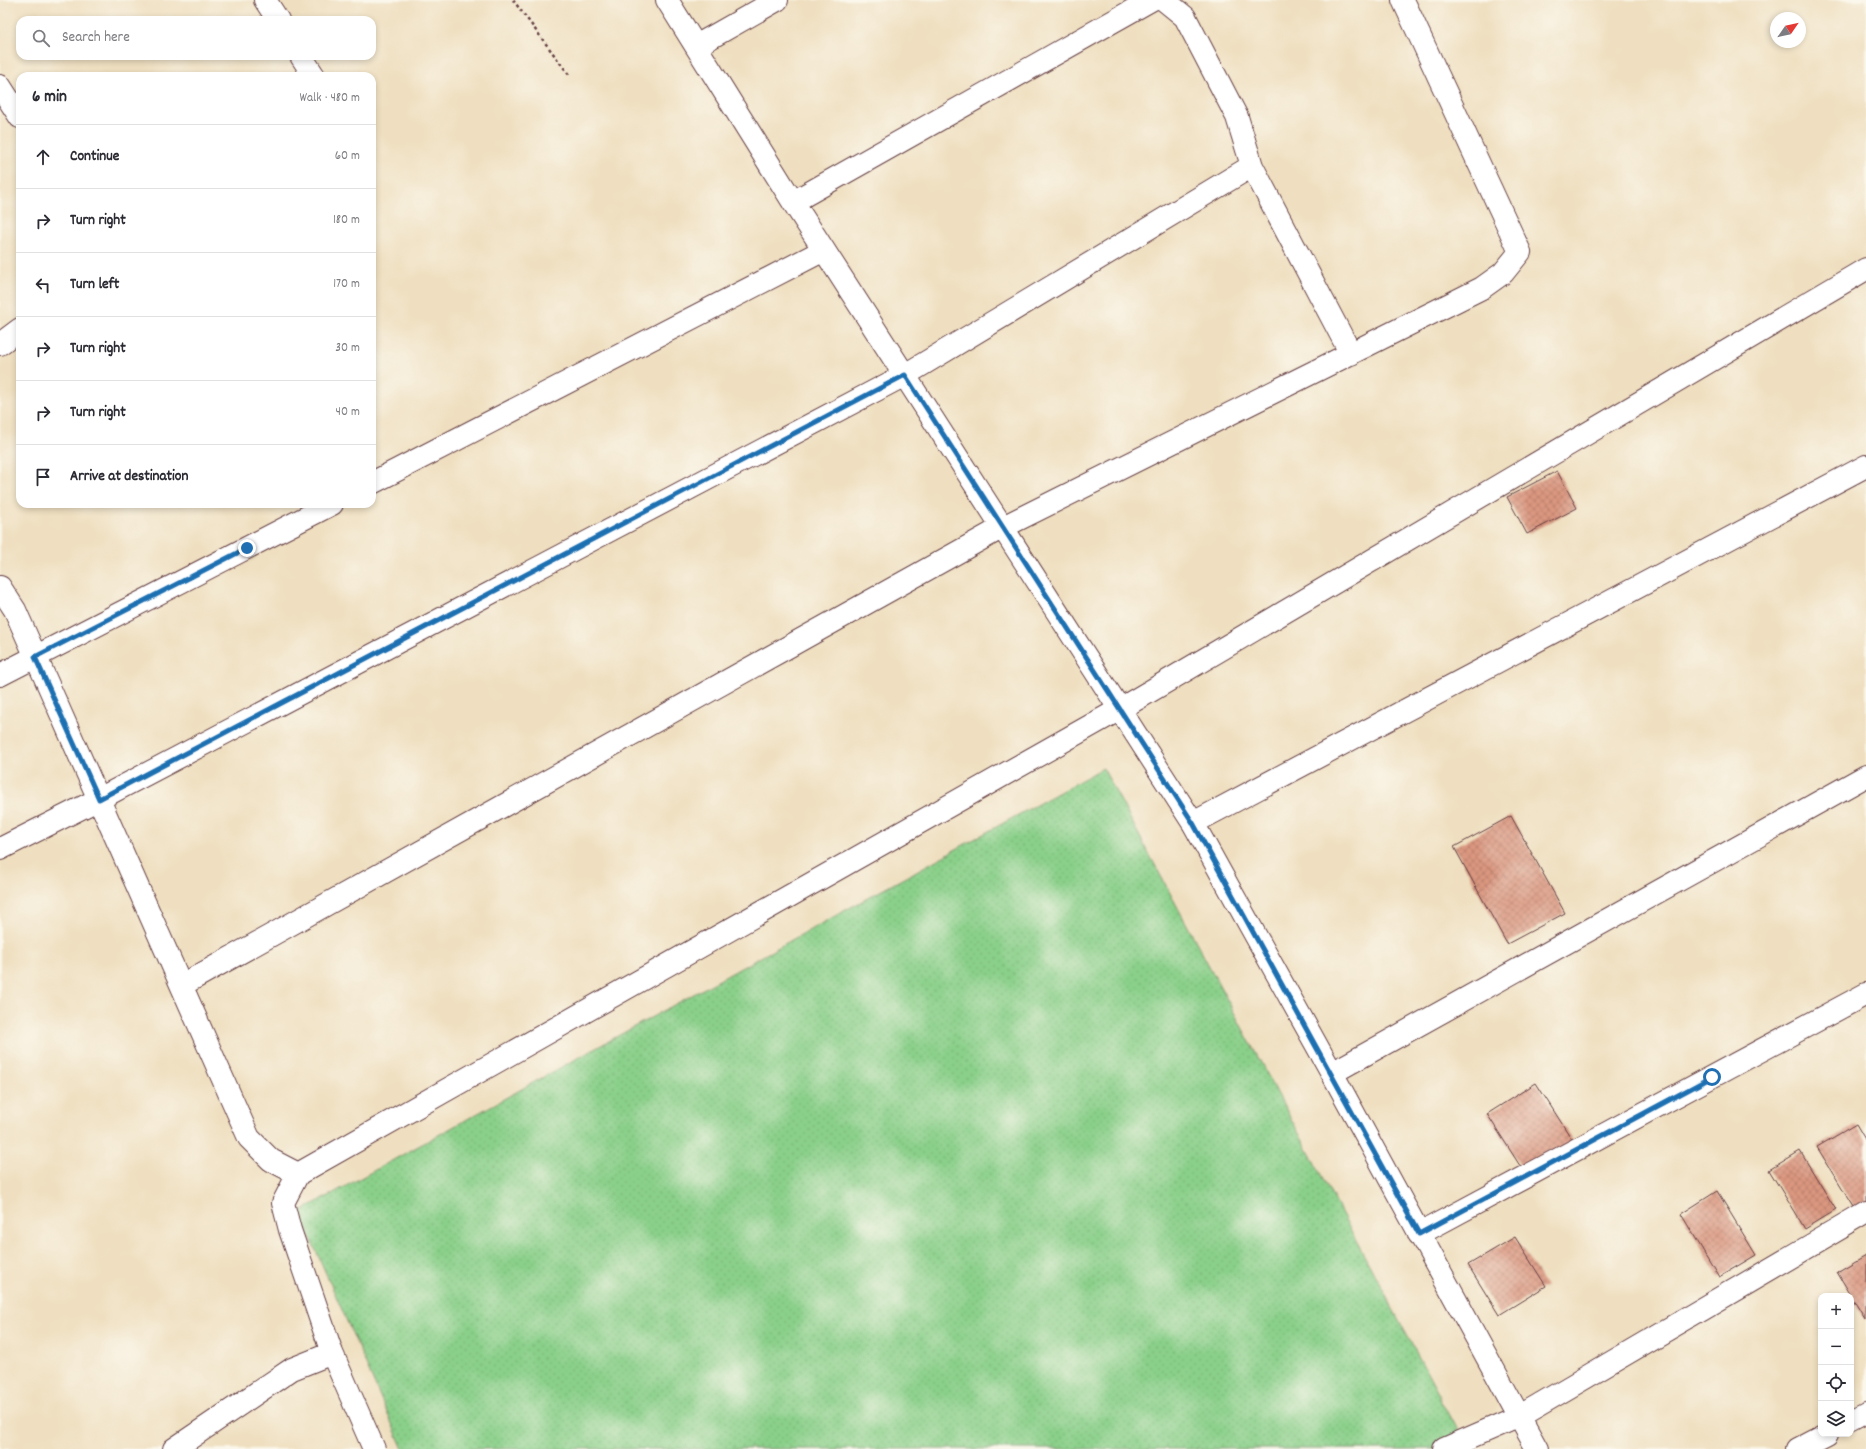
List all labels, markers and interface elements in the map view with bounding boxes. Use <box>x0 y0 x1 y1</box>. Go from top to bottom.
north arrow <box>1770 12 1806 48</box>
search box <box>16 16 376 60</box>
icon: search <box>30 27 52 49</box>
text: Search here <box>62 27 130 49</box>
text: 6 min <box>32 86 67 110</box>
text: Walk · 480 m <box>299 89 360 108</box>
icon: ahead <box>32 146 54 168</box>
text: Continue <box>70 146 119 168</box>
text: 60 m <box>335 147 360 166</box>
icon: right <box>32 210 54 232</box>
text: Turn right <box>70 210 126 232</box>
text: 180 m <box>333 211 360 230</box>
icon: left <box>32 274 54 296</box>
text: Turn left <box>70 274 119 296</box>
text: 170 m <box>333 275 360 294</box>
icon: right <box>32 338 54 360</box>
text: Turn right <box>70 338 126 360</box>
text: 30 m <box>335 339 360 358</box>
icon: right <box>32 402 54 424</box>
text: Turn right <box>70 402 126 424</box>
text: 40 m <box>336 403 360 422</box>
icon: arrive <box>32 466 54 488</box>
text: Arrive at destination <box>70 466 188 488</box>
route end <box>238 539 256 557</box>
route start <box>1703 1068 1721 1086</box>
map controls <box>1818 1293 1854 1437</box>
button: + <box>1818 1293 1854 1329</box>
button: − <box>1818 1329 1854 1365</box>
button: locate <box>1818 1365 1854 1401</box>
button: layers <box>1818 1401 1854 1437</box>

